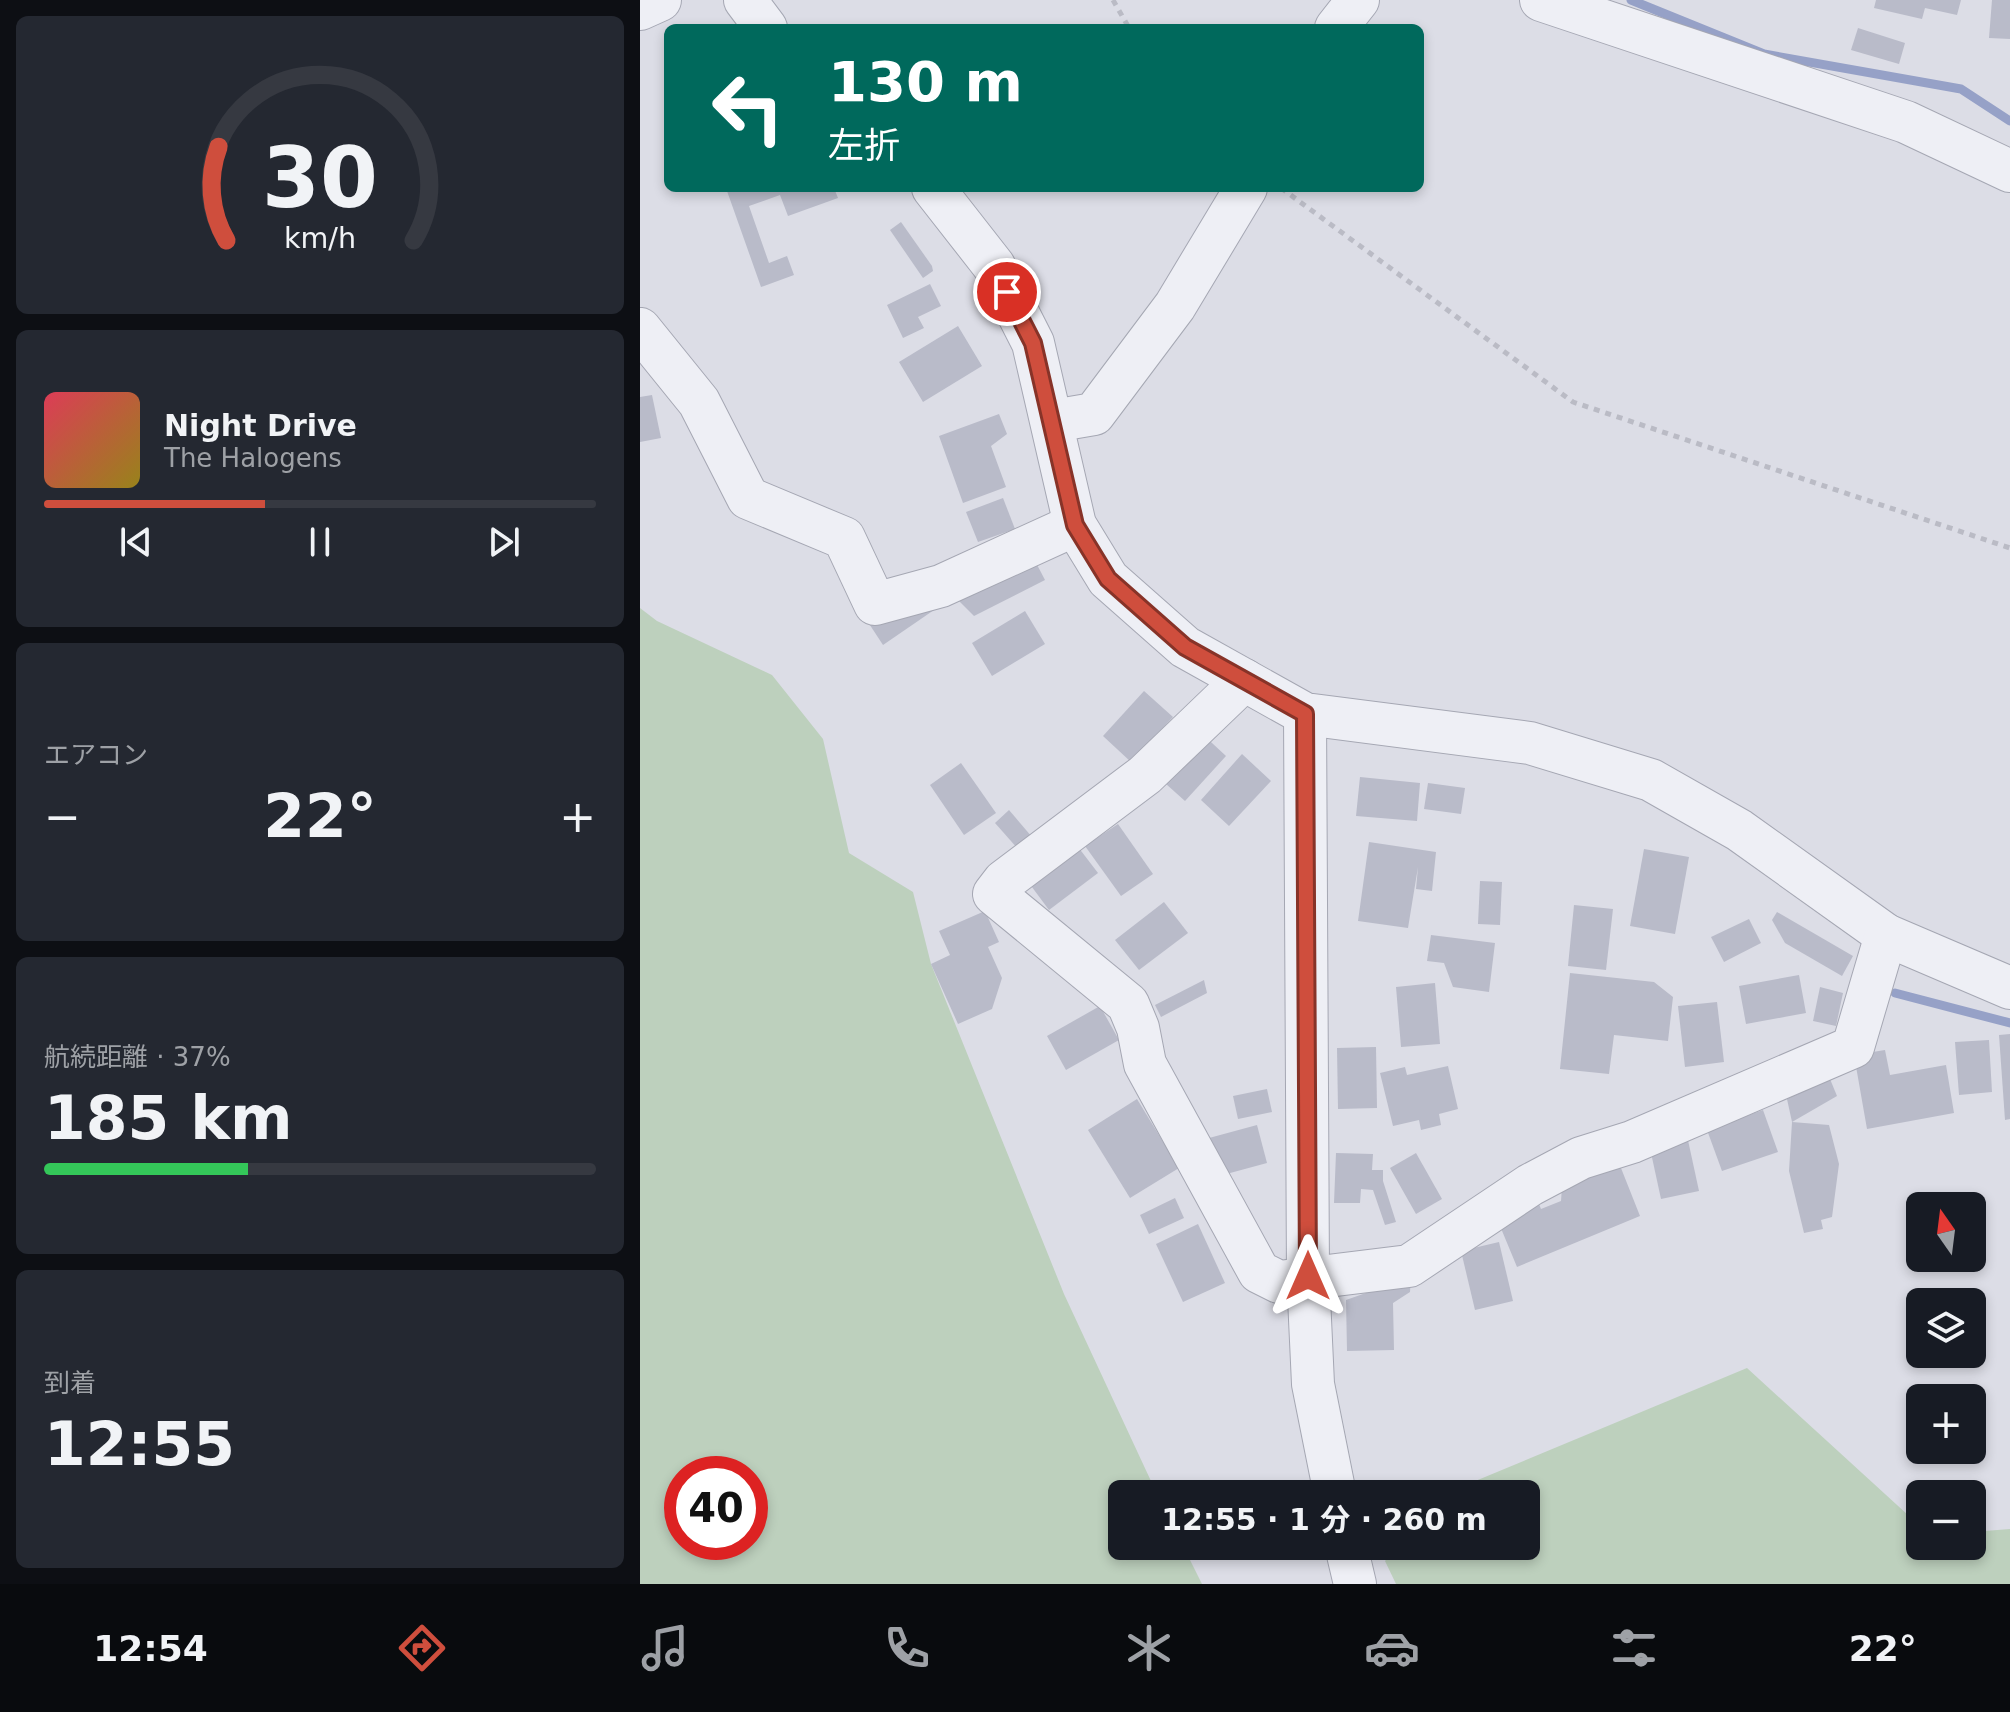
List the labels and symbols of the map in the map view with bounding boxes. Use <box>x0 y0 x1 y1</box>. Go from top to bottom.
pin <box>973 258 1041 326</box>
north arrow <box>1906 1192 1986 1272</box>
position arrow <box>1266 1234 1350 1318</box>
speed limit sign: 40 <box>664 1456 768 1560</box>

